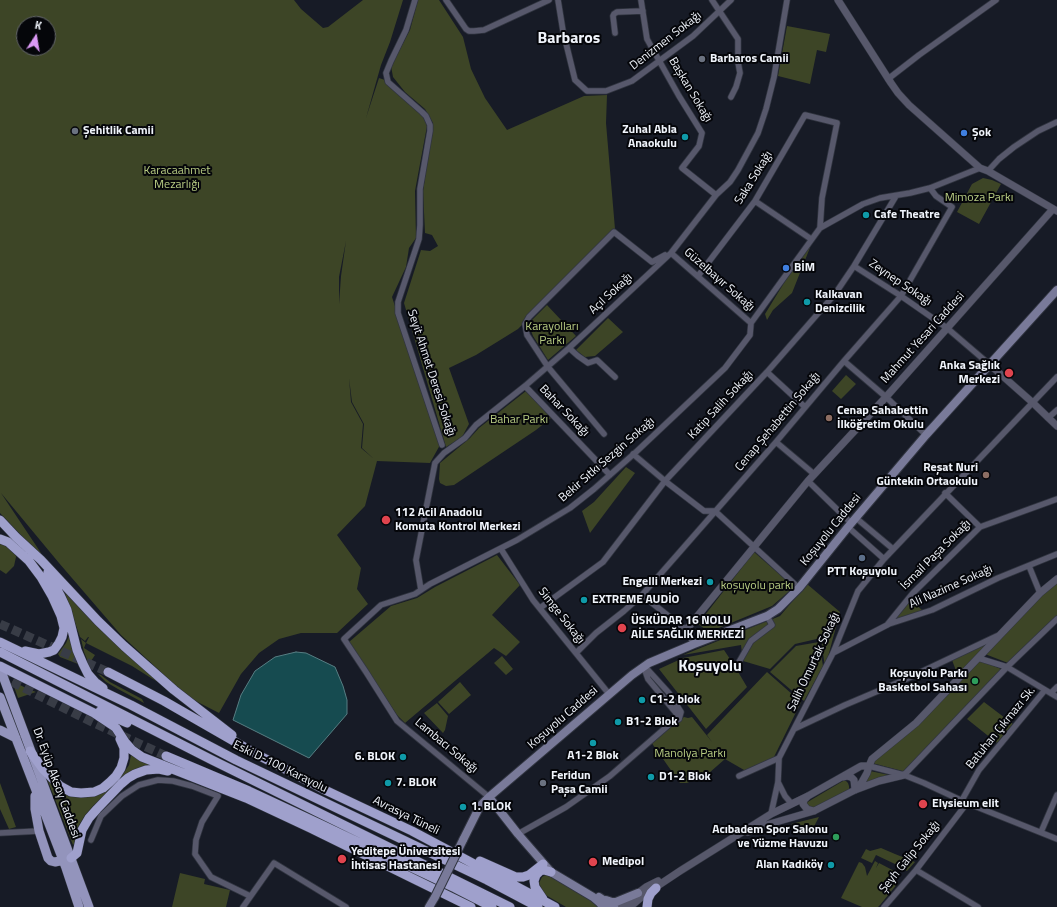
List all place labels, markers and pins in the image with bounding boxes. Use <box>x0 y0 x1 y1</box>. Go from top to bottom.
place label: Barbaros Camii <box>710 52 789 66</box>
marker: Barbaros Camii <box>697 54 707 64</box>
place label: Zuhal Abla Anaokulu <box>622 123 677 151</box>
place label: Şehitlik Camii <box>83 124 154 138</box>
marker: Şehitlik Camii <box>70 126 80 136</box>
place label: Şok <box>972 126 991 140</box>
marker: Şok <box>959 128 969 138</box>
marker: Zuhal Abla Anaokulu <box>680 132 690 142</box>
place label: Cafe Theatre <box>874 208 940 222</box>
marker: Cafe Theatre <box>861 210 871 220</box>
place label: BİM <box>794 261 815 275</box>
marker: BİM <box>781 263 791 273</box>
place label: Kalkavan Denizcilik <box>815 288 865 316</box>
marker: Kalkavan Denizcilik <box>802 297 812 307</box>
place label: Anka Sağlık Merkezi <box>940 359 1000 387</box>
marker: Anka Sağlık Merkezi <box>1003 367 1015 379</box>
place label: Cenap Sahabettin İlköğretim Okulu <box>837 404 928 432</box>
marker: Cenap Sahabettin İlköğretim Okulu <box>824 413 834 423</box>
place label: Reşat Nuri Güntekin Ortaokulu <box>876 461 978 489</box>
marker: Reşat Nuri Güntekin Ortaokulu <box>981 470 991 480</box>
place label: 112 Acil Anadolu Komuta Kontrol Merkezi <box>395 506 521 534</box>
marker: 112 Acil Anadolu Komuta Kontrol Merkezi <box>380 514 392 526</box>
marker: PTT Koşuyolu <box>857 553 867 563</box>
place label: PTT Koşuyolu <box>827 565 897 579</box>
place label: Engelli Merkezi <box>622 575 702 589</box>
marker: Engelli Merkezi <box>705 577 715 587</box>
place label: EXTREME AUDİO <box>592 593 679 607</box>
marker: EXTREME AUDİO <box>579 595 589 605</box>
place label: ÜSKÜDAR 16 NOLU AİLE SAĞLIK MERKEZİ <box>631 614 744 642</box>
marker: ÜSKÜDAR 16 NOLU AİLE SAĞLIK MERKEZİ <box>616 622 628 634</box>
place label: Koşuyolu Parkı Basketbol Sahası <box>878 667 967 695</box>
marker: Koşuyolu Parkı Basketbol Sahası <box>970 676 980 686</box>
place label: C1-2 blok <box>650 693 700 707</box>
marker: C1-2 blok <box>637 695 647 705</box>
place label: B1-2 Blok <box>626 715 677 729</box>
marker: B1-2 Blok <box>613 717 623 727</box>
marker: A1-2 Blok <box>588 738 598 748</box>
place label: A1-2 Blok <box>567 749 619 763</box>
place label: 6. BLOK <box>355 750 395 764</box>
marker: 6. BLOK <box>398 752 408 762</box>
place label: Feridun Paşa Camii <box>551 769 607 797</box>
place label: D1-2 Blok <box>659 770 711 784</box>
marker: D1-2 Blok <box>646 772 656 782</box>
place label: 7. BLOK <box>396 776 436 790</box>
marker: 7. BLOK <box>383 778 393 788</box>
marker: Feridun Paşa Camii <box>538 778 548 788</box>
place label: Elysieum elit <box>932 797 999 811</box>
marker: Elysieum elit <box>917 798 929 810</box>
place label: 1. BLOK <box>471 800 511 814</box>
marker: 1. BLOK <box>458 802 468 812</box>
place label: Acıbadem Spor Salonu ve Yüzme Havuzu <box>712 823 828 851</box>
marker: Acıbadem Spor Salonu ve Yüzme Havuzu <box>831 832 841 842</box>
place label: Yeditepe Üniversitesi İhtisas Hastanesi <box>351 845 460 873</box>
marker: Yeditepe Üniversitesi İhtisas Hastanesi <box>336 853 348 865</box>
place label: Medipol <box>602 855 644 869</box>
marker: Medipol <box>587 856 599 868</box>
place label: Alan Kadıköy <box>756 858 823 872</box>
marker: Alan Kadıköy <box>826 860 836 870</box>

